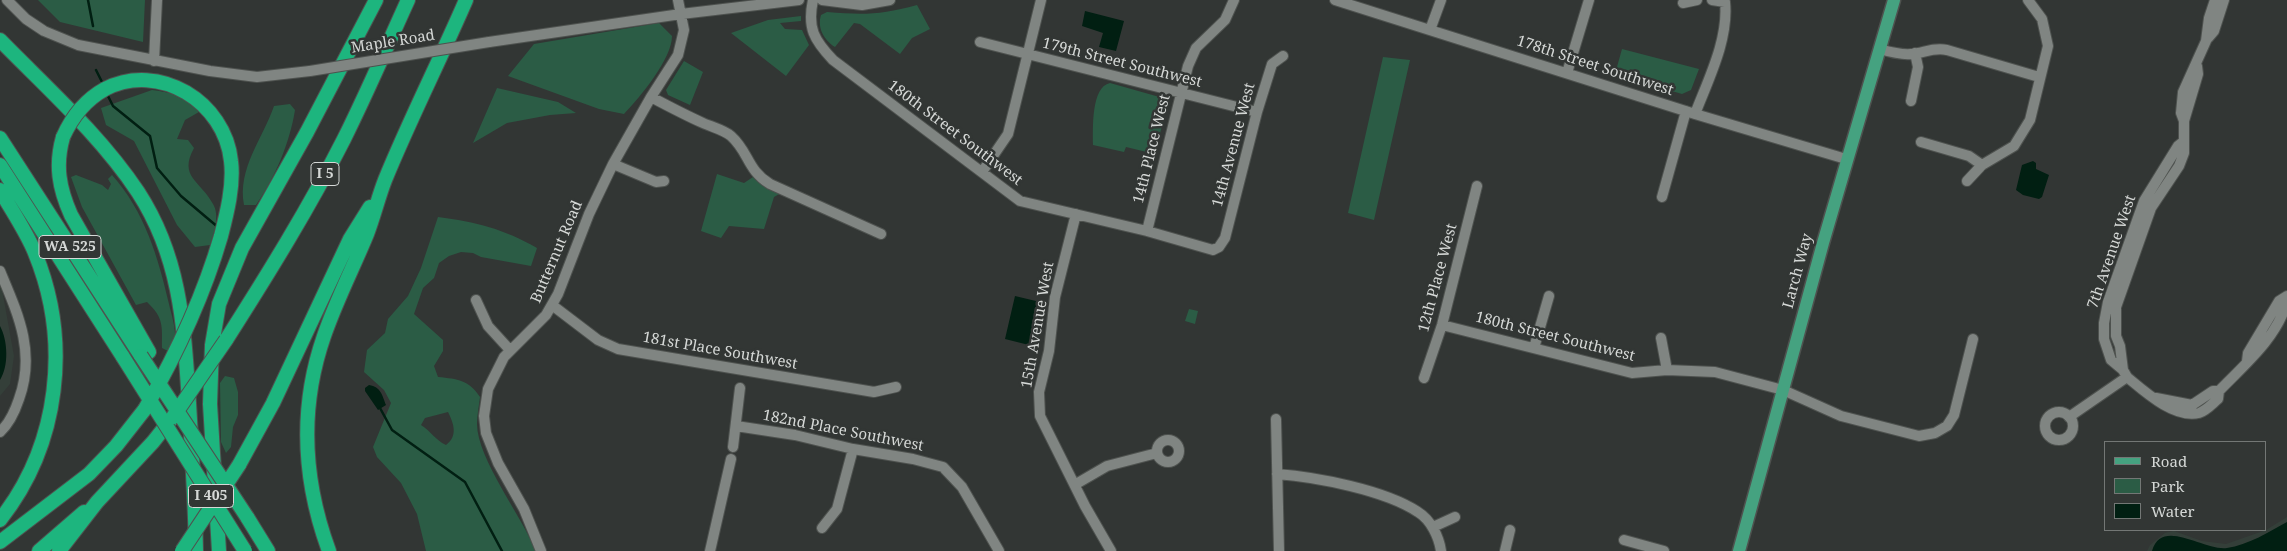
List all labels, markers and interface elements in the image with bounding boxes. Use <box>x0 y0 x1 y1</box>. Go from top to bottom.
street label: Maple Road <box>350 27 436 57</box>
street label: 178th Street Southwest <box>1514 32 1676 100</box>
street label: 179th Street Southwest <box>1040 34 1204 92</box>
street label: 180th Street Southwest <box>884 77 1026 189</box>
street label: 14th Avenue West <box>1209 81 1259 209</box>
street label: 14th Place West <box>1130 93 1174 205</box>
road number: I 5 <box>311 162 339 185</box>
street label: 7th Avenue West <box>2084 193 2140 311</box>
street label: Butternut Road <box>527 198 587 306</box>
street label: 12th Place West <box>1415 222 1461 334</box>
street label: Larch Way <box>1779 232 1817 310</box>
road number: WA 525 <box>39 236 101 258</box>
street label: 15th Avenue West <box>1018 260 1058 390</box>
street label: 180th Street Southwest <box>1473 308 1637 366</box>
street label: 181st Place Southwest <box>641 329 799 373</box>
street label: 182nd Place Southwest <box>761 407 925 455</box>
legend <box>2104 441 2267 531</box>
text: Road <box>2151 451 2187 471</box>
text: Park <box>2151 476 2184 496</box>
road number: I 405 <box>188 484 234 508</box>
text: Water <box>2151 501 2194 521</box>

